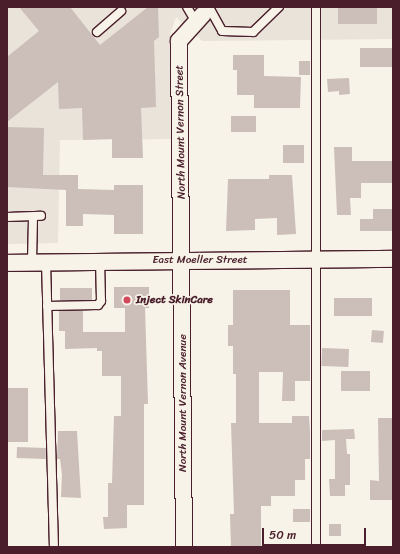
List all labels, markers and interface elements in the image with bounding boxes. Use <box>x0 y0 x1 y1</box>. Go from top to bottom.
street label: North Mount Vernon Street <box>173 65 189 199</box>
street label: East Moeller Street <box>152 253 248 267</box>
place label: Inject SkinCare <box>136 293 213 307</box>
marker: Inject SkinCare <box>121 294 133 306</box>
street label: North Mount Vernon Avenue <box>176 335 190 471</box>
scale bar <box>264 520 368 546</box>
text: 50 m <box>269 524 296 546</box>

